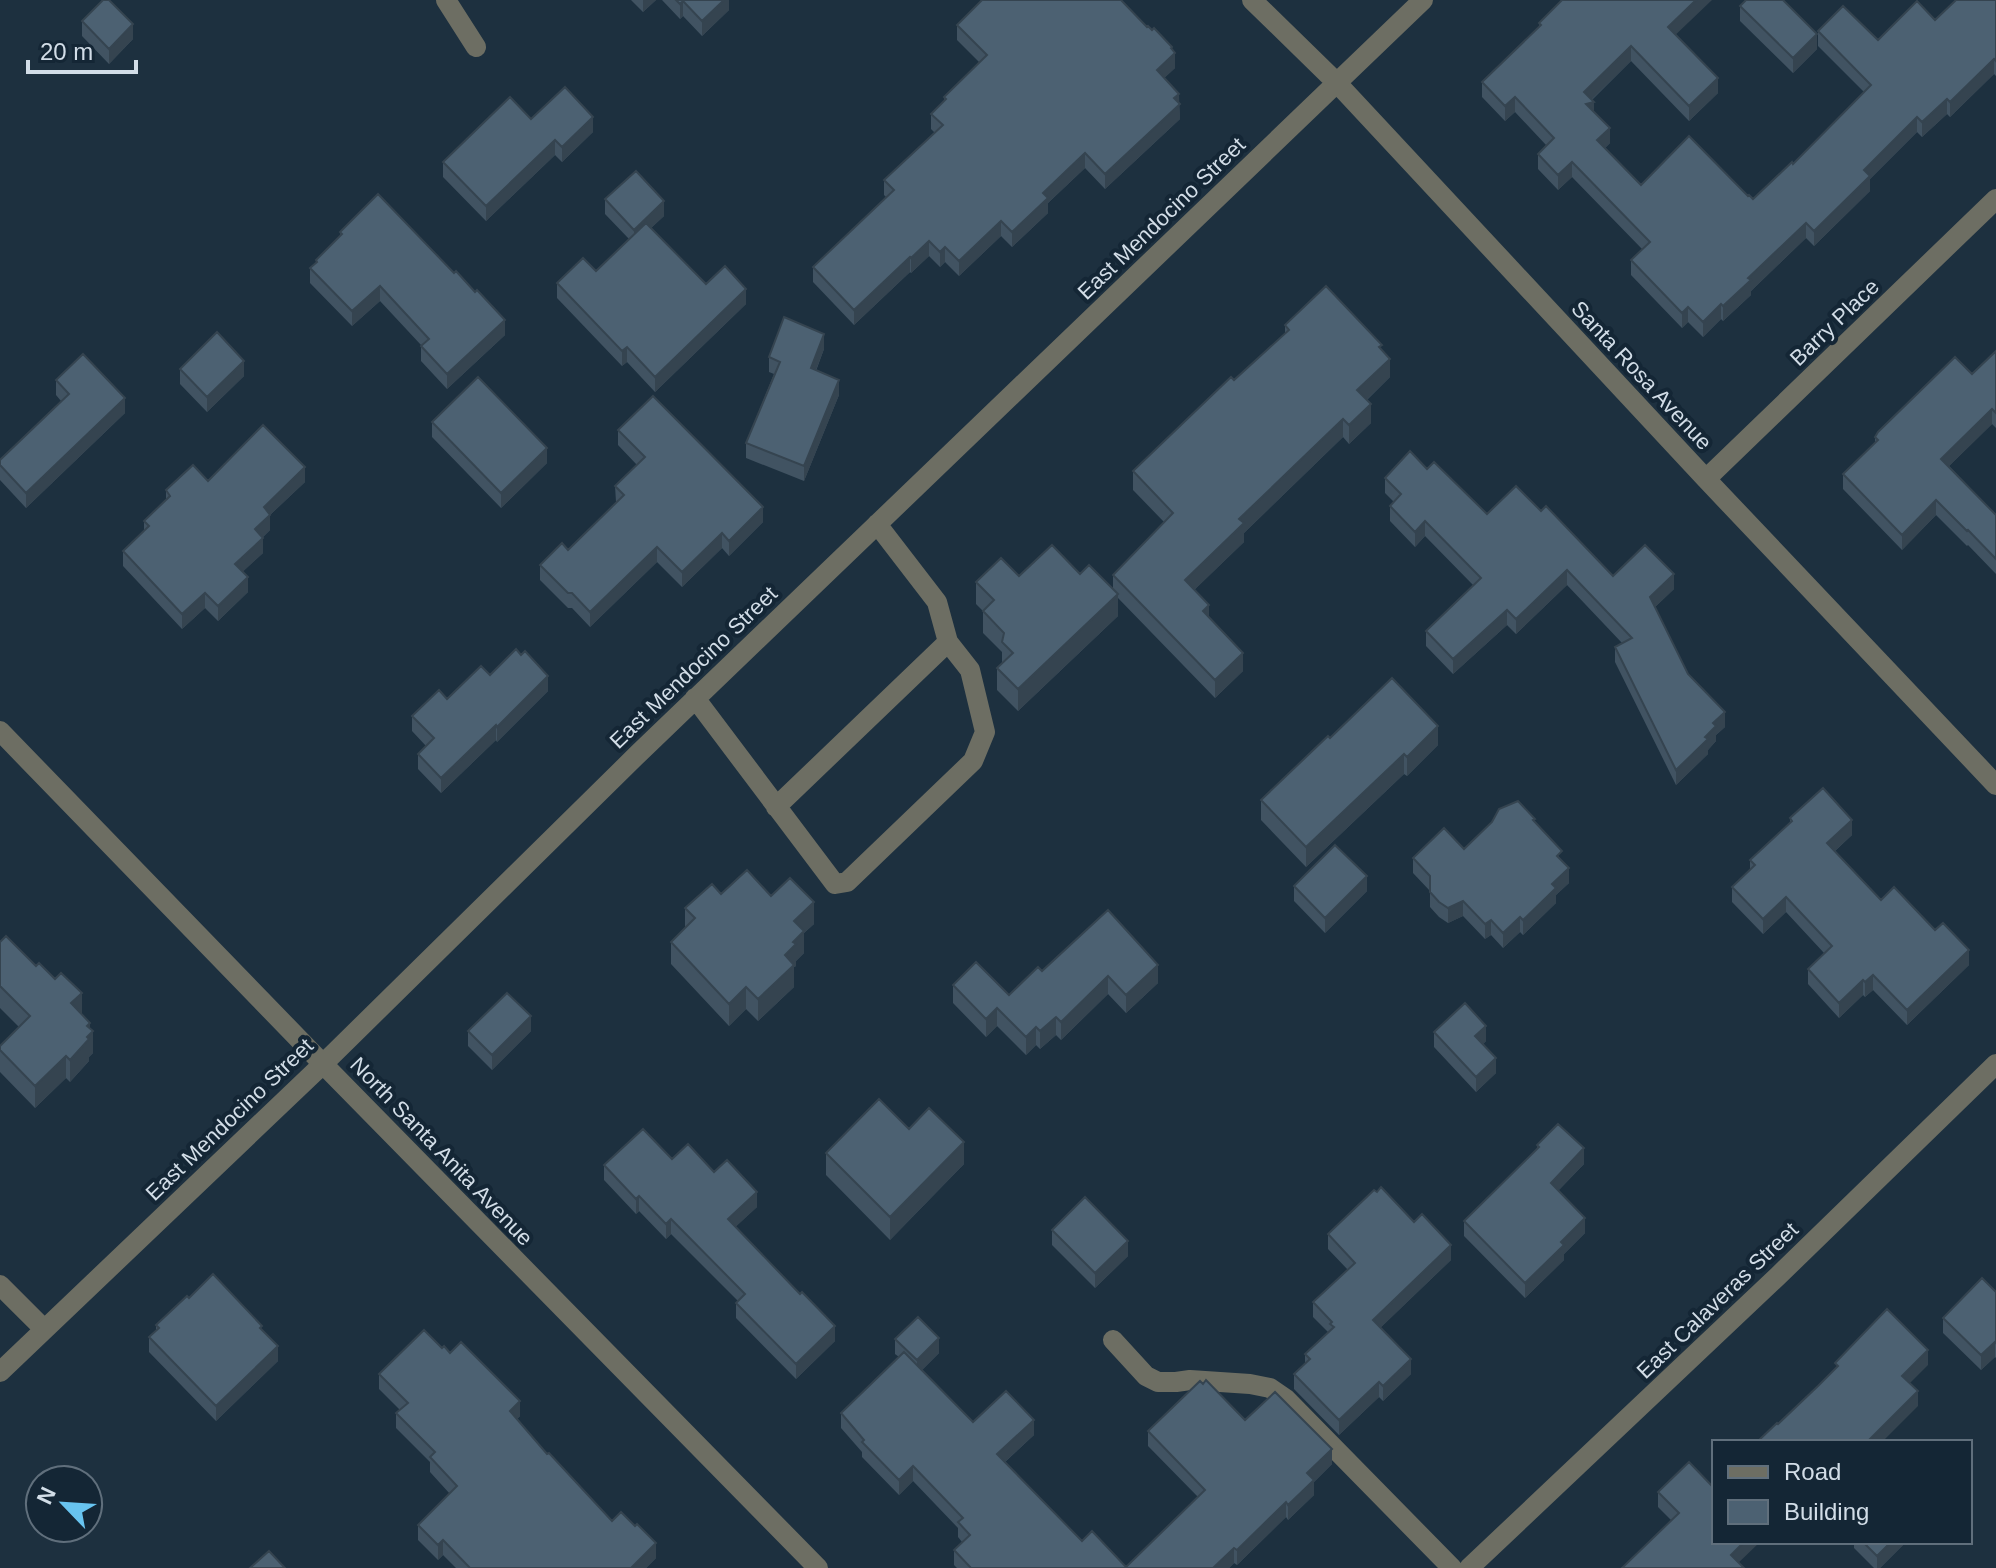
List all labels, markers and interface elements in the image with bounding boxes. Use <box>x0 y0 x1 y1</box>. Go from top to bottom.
scale bar <box>28 24 136 74</box>
text: 20 m <box>40 38 93 65</box>
street label: East Mendocino Street <box>1073 132 1250 305</box>
street label: Barry Place <box>1785 274 1884 371</box>
street label: Santa Rosa Avenue <box>1566 296 1717 455</box>
street label: East Mendocino Street <box>605 581 782 754</box>
street label: East Mendocino Street <box>141 1033 318 1206</box>
street label: North Santa Anita Avenue <box>345 1052 538 1251</box>
street label: East Calaveras Street <box>1632 1217 1803 1384</box>
legend <box>1712 1440 1972 1544</box>
text: Road <box>1784 1458 1841 1485</box>
north arrow <box>24 1464 104 1544</box>
text: N <box>32 1483 61 1508</box>
text: Building <box>1784 1498 1869 1525</box>

